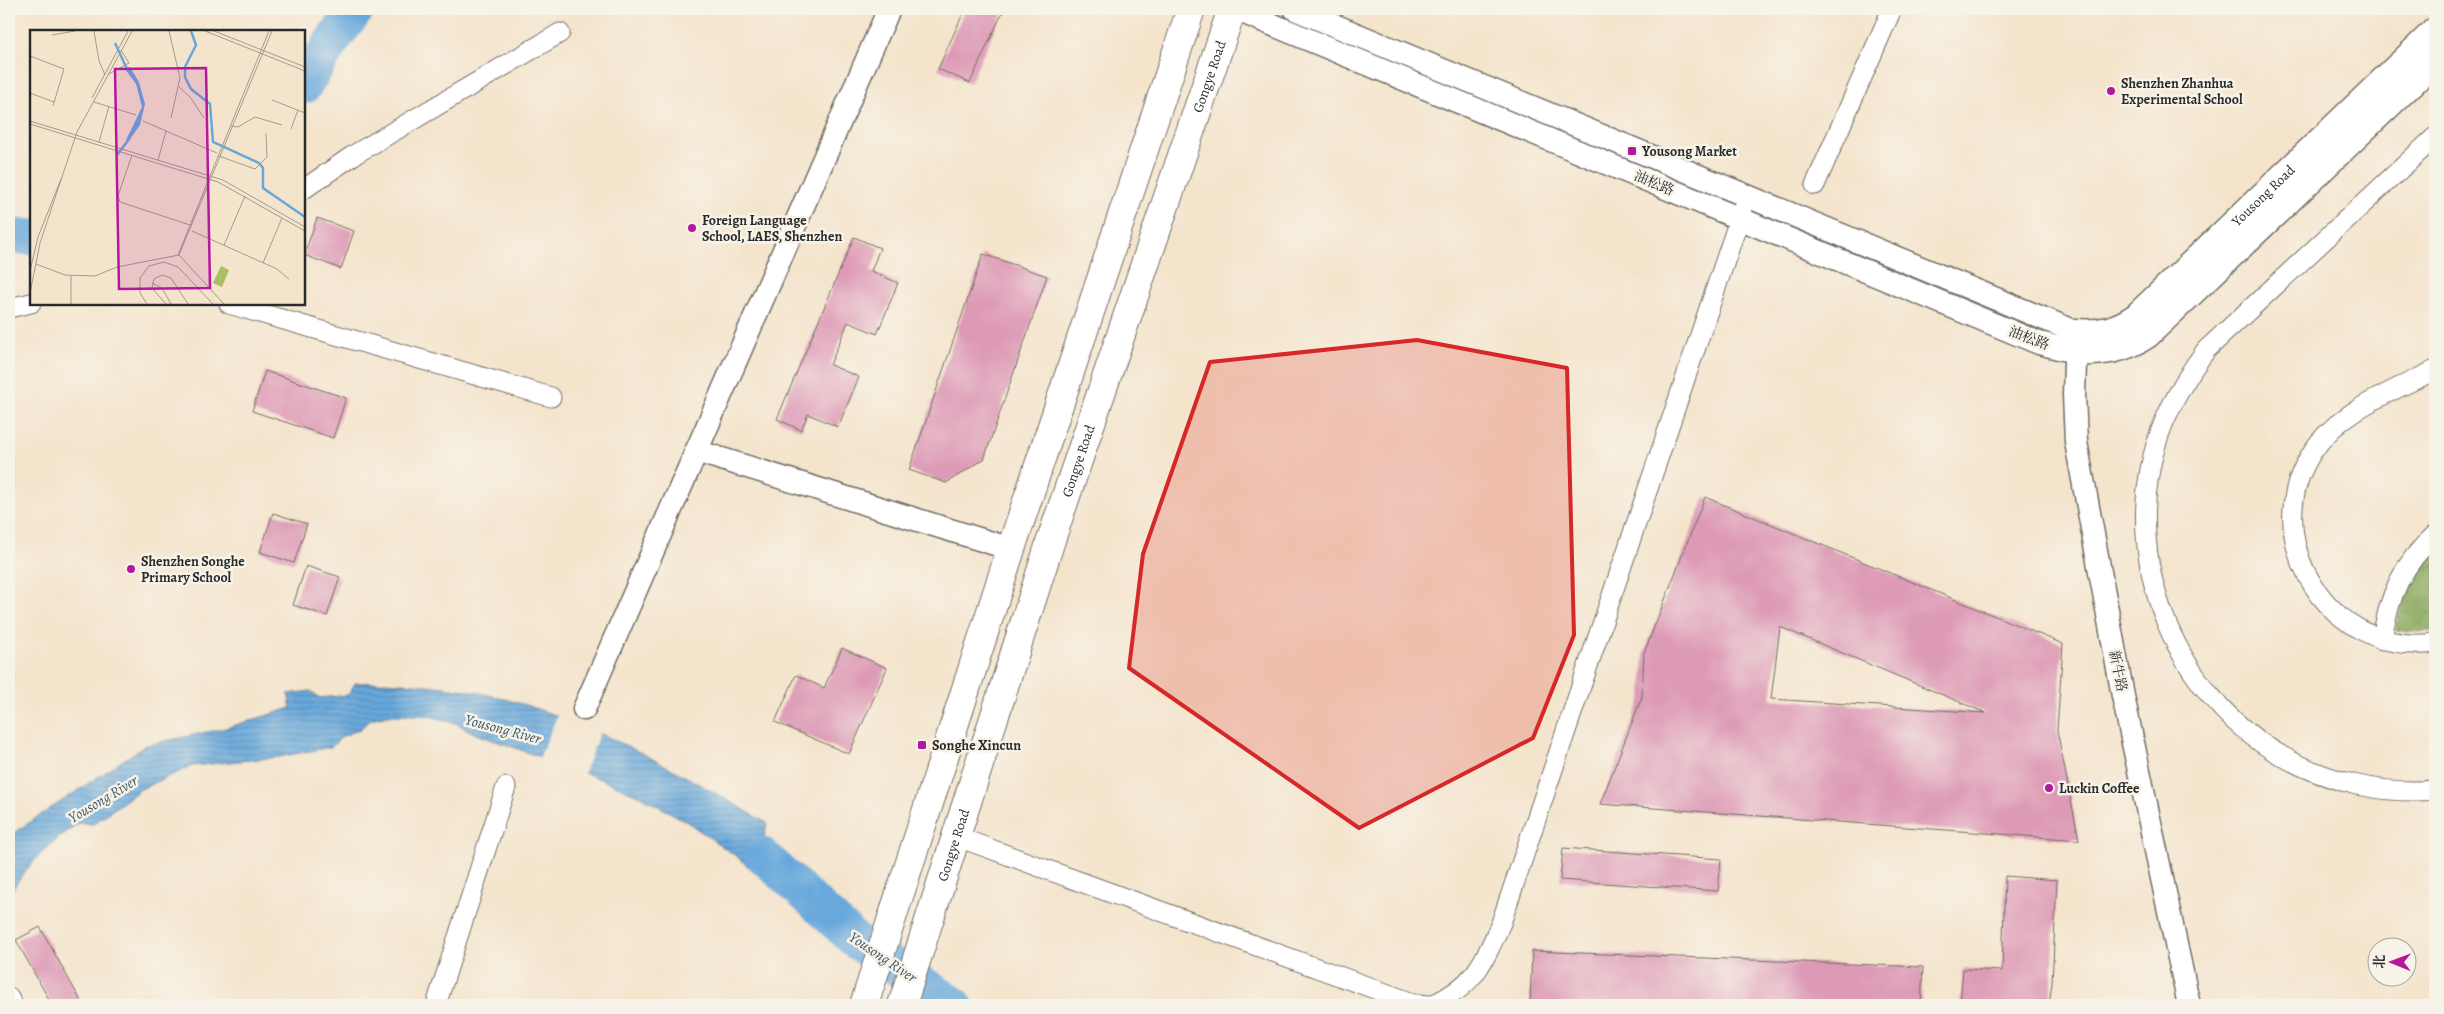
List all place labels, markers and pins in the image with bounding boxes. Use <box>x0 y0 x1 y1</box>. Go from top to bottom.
place label: Shenzhen Zhanhua Experimental School <box>2121 74 2243 109</box>
marker: Shenzhen Zhanhua Experimental School <box>2105 85 2117 97</box>
place label: Yousong Market <box>1641 142 1737 161</box>
marker: Yousong Market <box>1626 145 1638 157</box>
place label: Foreign Language School, LAES, Shenzhen <box>702 211 842 246</box>
marker: Foreign Language School, LAES, Shenzhen <box>686 222 698 234</box>
place label: Shenzhen Songhe Primary School <box>141 552 245 587</box>
marker: Shenzhen Songhe Primary School <box>125 563 137 575</box>
place label: Songhe Xincun <box>932 736 1021 755</box>
marker: Songhe Xincun <box>916 739 928 751</box>
place label: Luckin Coffee <box>2059 779 2140 798</box>
marker: Luckin Coffee <box>2043 782 2055 794</box>

